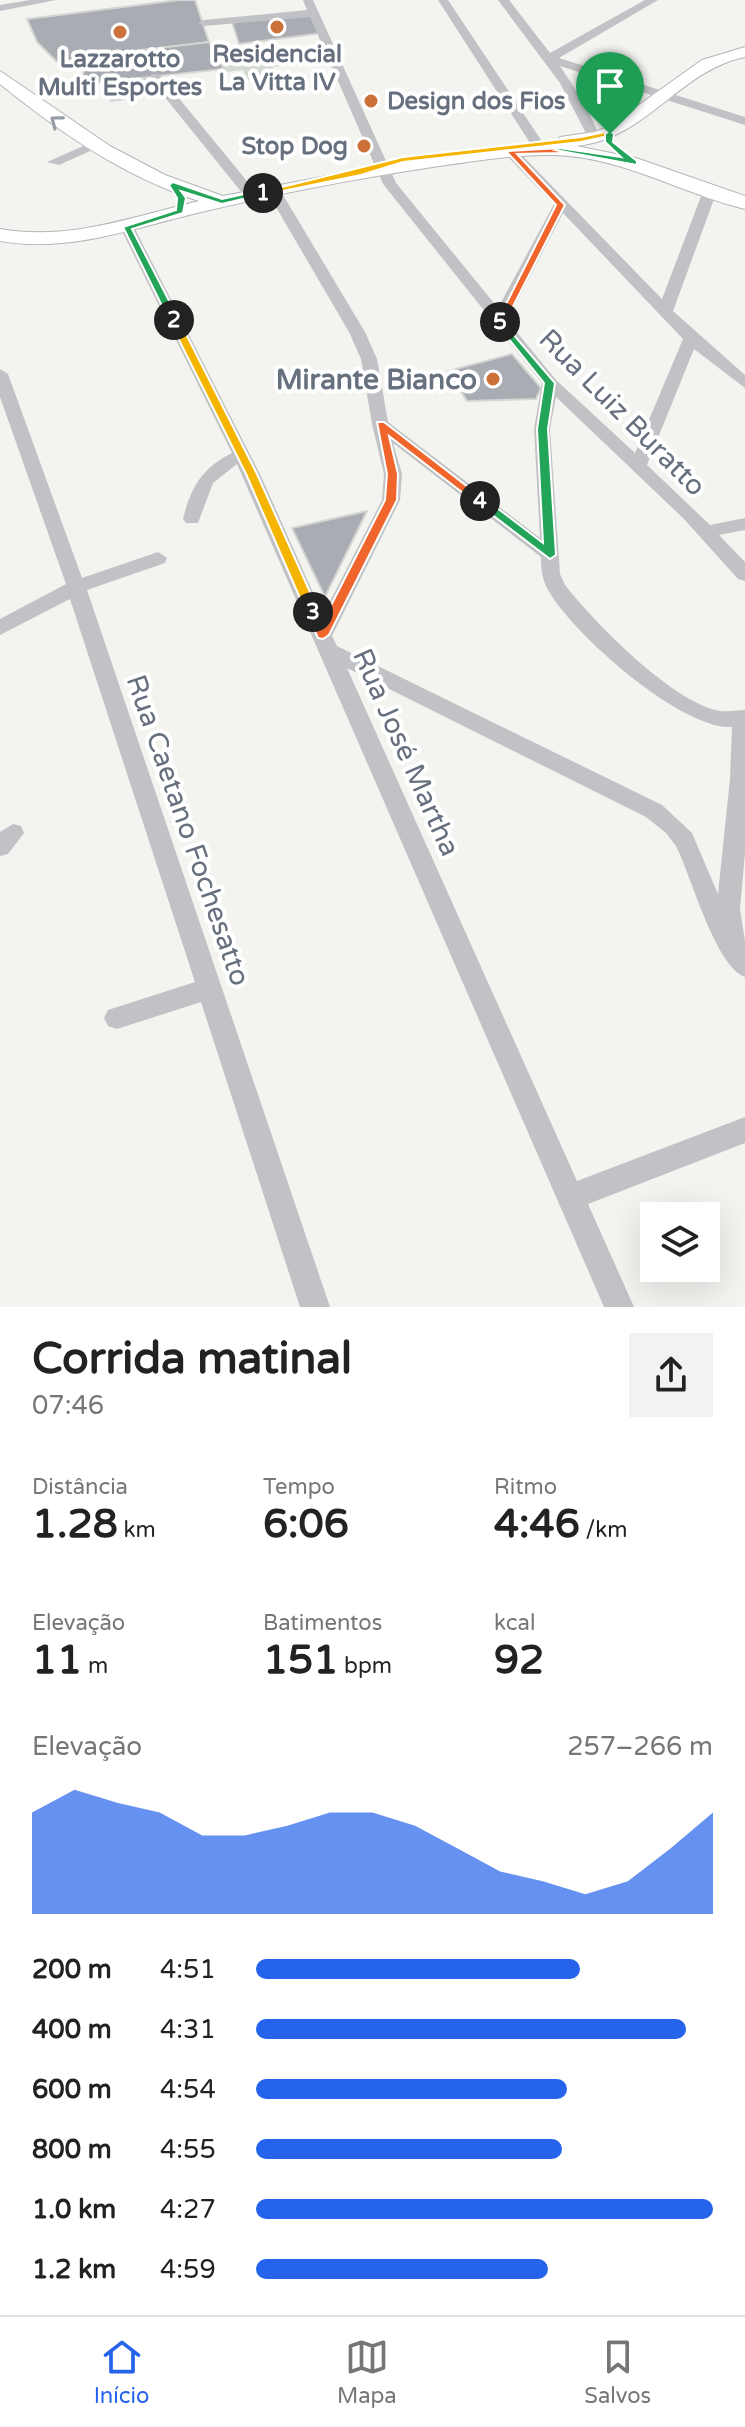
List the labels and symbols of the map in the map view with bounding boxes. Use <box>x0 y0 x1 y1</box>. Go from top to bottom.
marker: Residencial La Vitta IV <box>268 18 286 36</box>
marker: Lazzarotto Multi Esportes <box>111 23 129 41</box>
place label: Residencial La Vitta IV <box>212 40 342 97</box>
place label: Lazzarotto Multi Esportes <box>38 45 202 102</box>
pin <box>576 52 644 134</box>
place label: Design dos Fios <box>387 87 566 116</box>
marker: Design dos Fios <box>362 92 380 110</box>
one-way arrow <box>50 116 65 130</box>
place label: Stop Dog <box>241 132 348 161</box>
marker: Stop Dog <box>355 137 373 155</box>
pin: 1 <box>243 173 283 213</box>
pin: 2 <box>154 300 194 340</box>
pin: 5 <box>480 302 520 342</box>
street label: Rua Luiz Buratto <box>532 322 713 503</box>
place label: Mirante Bianco <box>276 363 477 397</box>
marker: Mirante Bianco <box>484 370 502 388</box>
pin: 4 <box>460 481 500 521</box>
pin: 3 <box>293 592 333 632</box>
street label: Rua José Martha <box>345 643 467 861</box>
street label: Rua Caetano Fochesatto <box>119 670 257 990</box>

